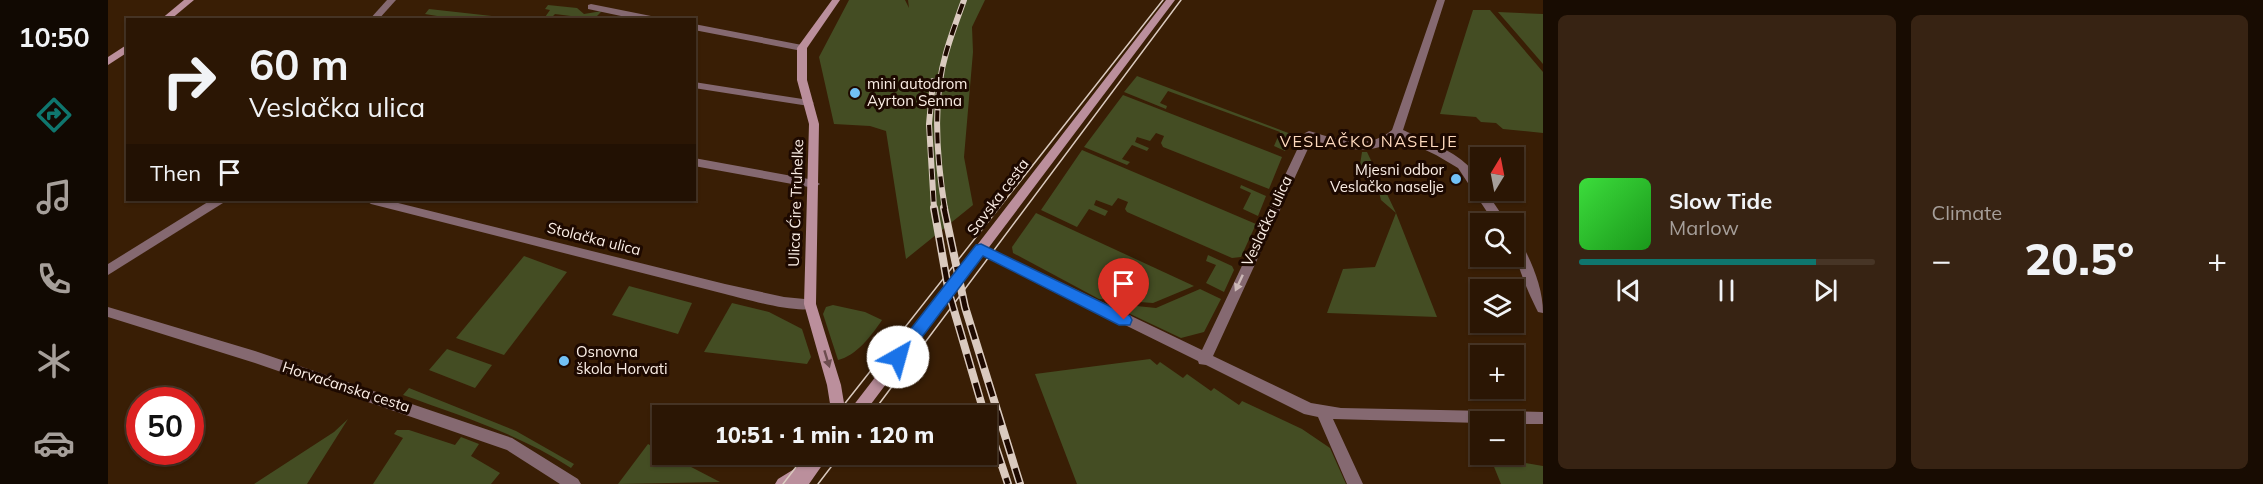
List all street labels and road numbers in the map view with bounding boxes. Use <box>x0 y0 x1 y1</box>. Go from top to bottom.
street label: Ulica Ćire Truhelke <box>784 139 807 267</box>
street label: Savska cesta <box>963 155 1033 239</box>
street label: Veslačka ulica <box>1237 172 1296 269</box>
street label: Stolačka ulica <box>545 218 643 259</box>
street label: Horvaćanska cesta <box>280 357 412 416</box>

